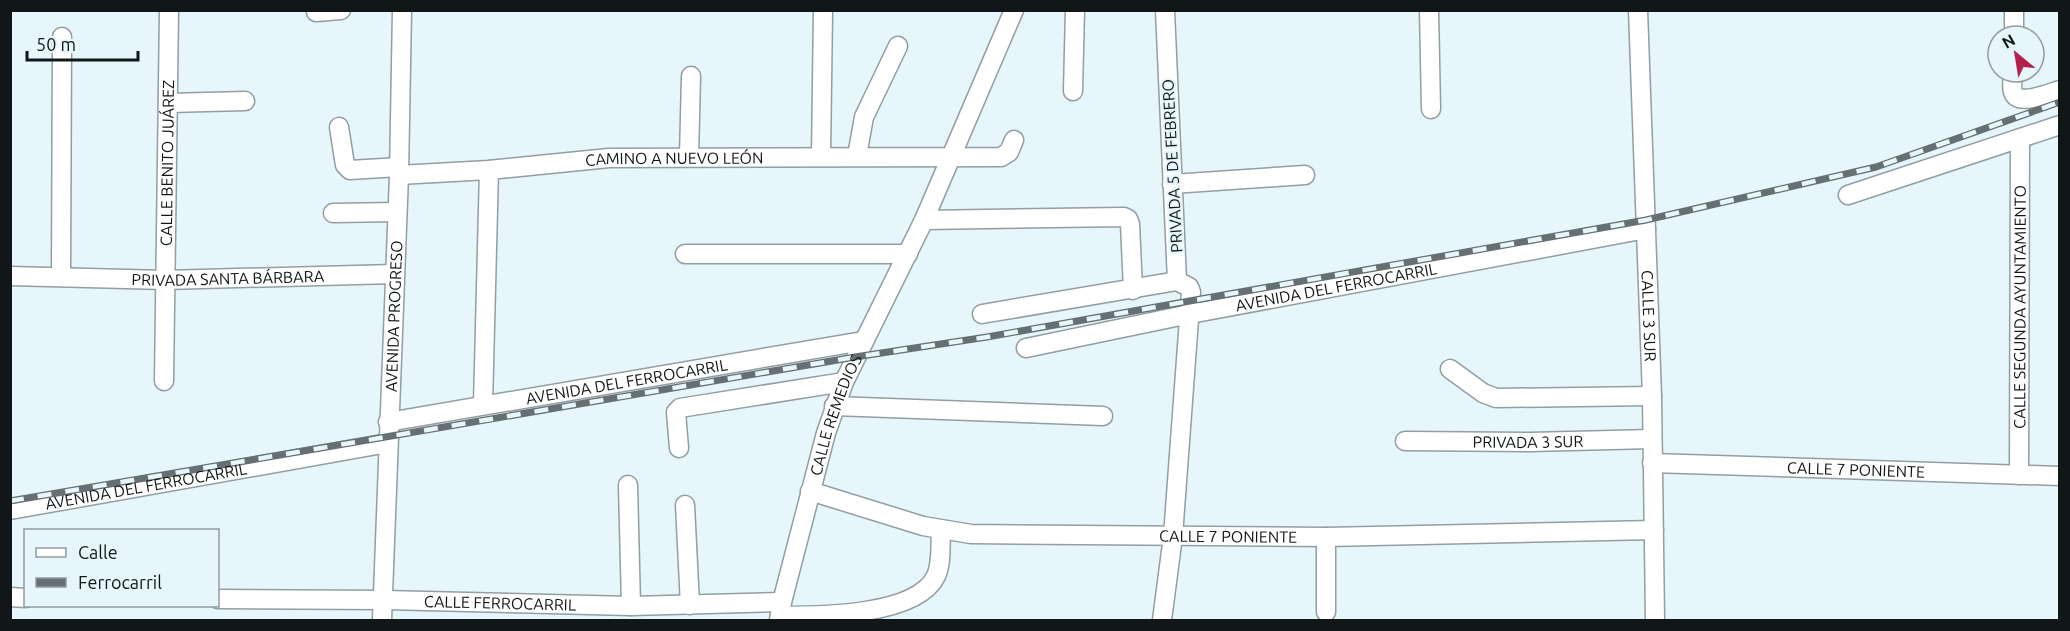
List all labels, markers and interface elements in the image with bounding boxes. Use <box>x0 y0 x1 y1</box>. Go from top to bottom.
scale bar <box>27 24 138 62</box>
north arrow <box>1986 24 2046 84</box>
text: N <box>1999 30 2018 52</box>
text: 50 m <box>36 34 76 54</box>
street label: PRIVADA 5 DE FEBRERO <box>1158 79 1186 253</box>
street label: CALLE BENITO JUÁREZ <box>157 80 177 246</box>
street label: CAMINO A NUEVO LEÓN <box>584 148 763 169</box>
street label: CALLE SEGUNDA AYUNTAMIENTO <box>2010 185 2029 429</box>
street label: AVENIDA PROGRESO <box>382 240 405 392</box>
street label: AVENIDA DEL FERROCARRIL <box>1234 259 1438 314</box>
street label: PRIVADA SANTA BÁRBARA <box>131 266 325 289</box>
street label: CALLE 3 SUR <box>1638 270 1660 362</box>
street label: CALLE REMEDIOS <box>806 351 865 478</box>
street label: AVENIDA DEL FERROCARRIL <box>524 355 729 407</box>
street label: PRIVADA 3 SUR <box>1473 432 1584 451</box>
street label: CALLE 7 PONIENTE <box>1787 458 1925 481</box>
street label: AVENIDA DEL FERROCARRIL <box>44 459 248 513</box>
street label: CALLE 7 PONIENTE <box>1159 527 1297 546</box>
legend <box>24 529 219 607</box>
text: Calle <box>78 542 118 562</box>
text: Ferrocarril <box>78 572 162 592</box>
street label: CALLE FERROCARRIL <box>424 592 576 614</box>

